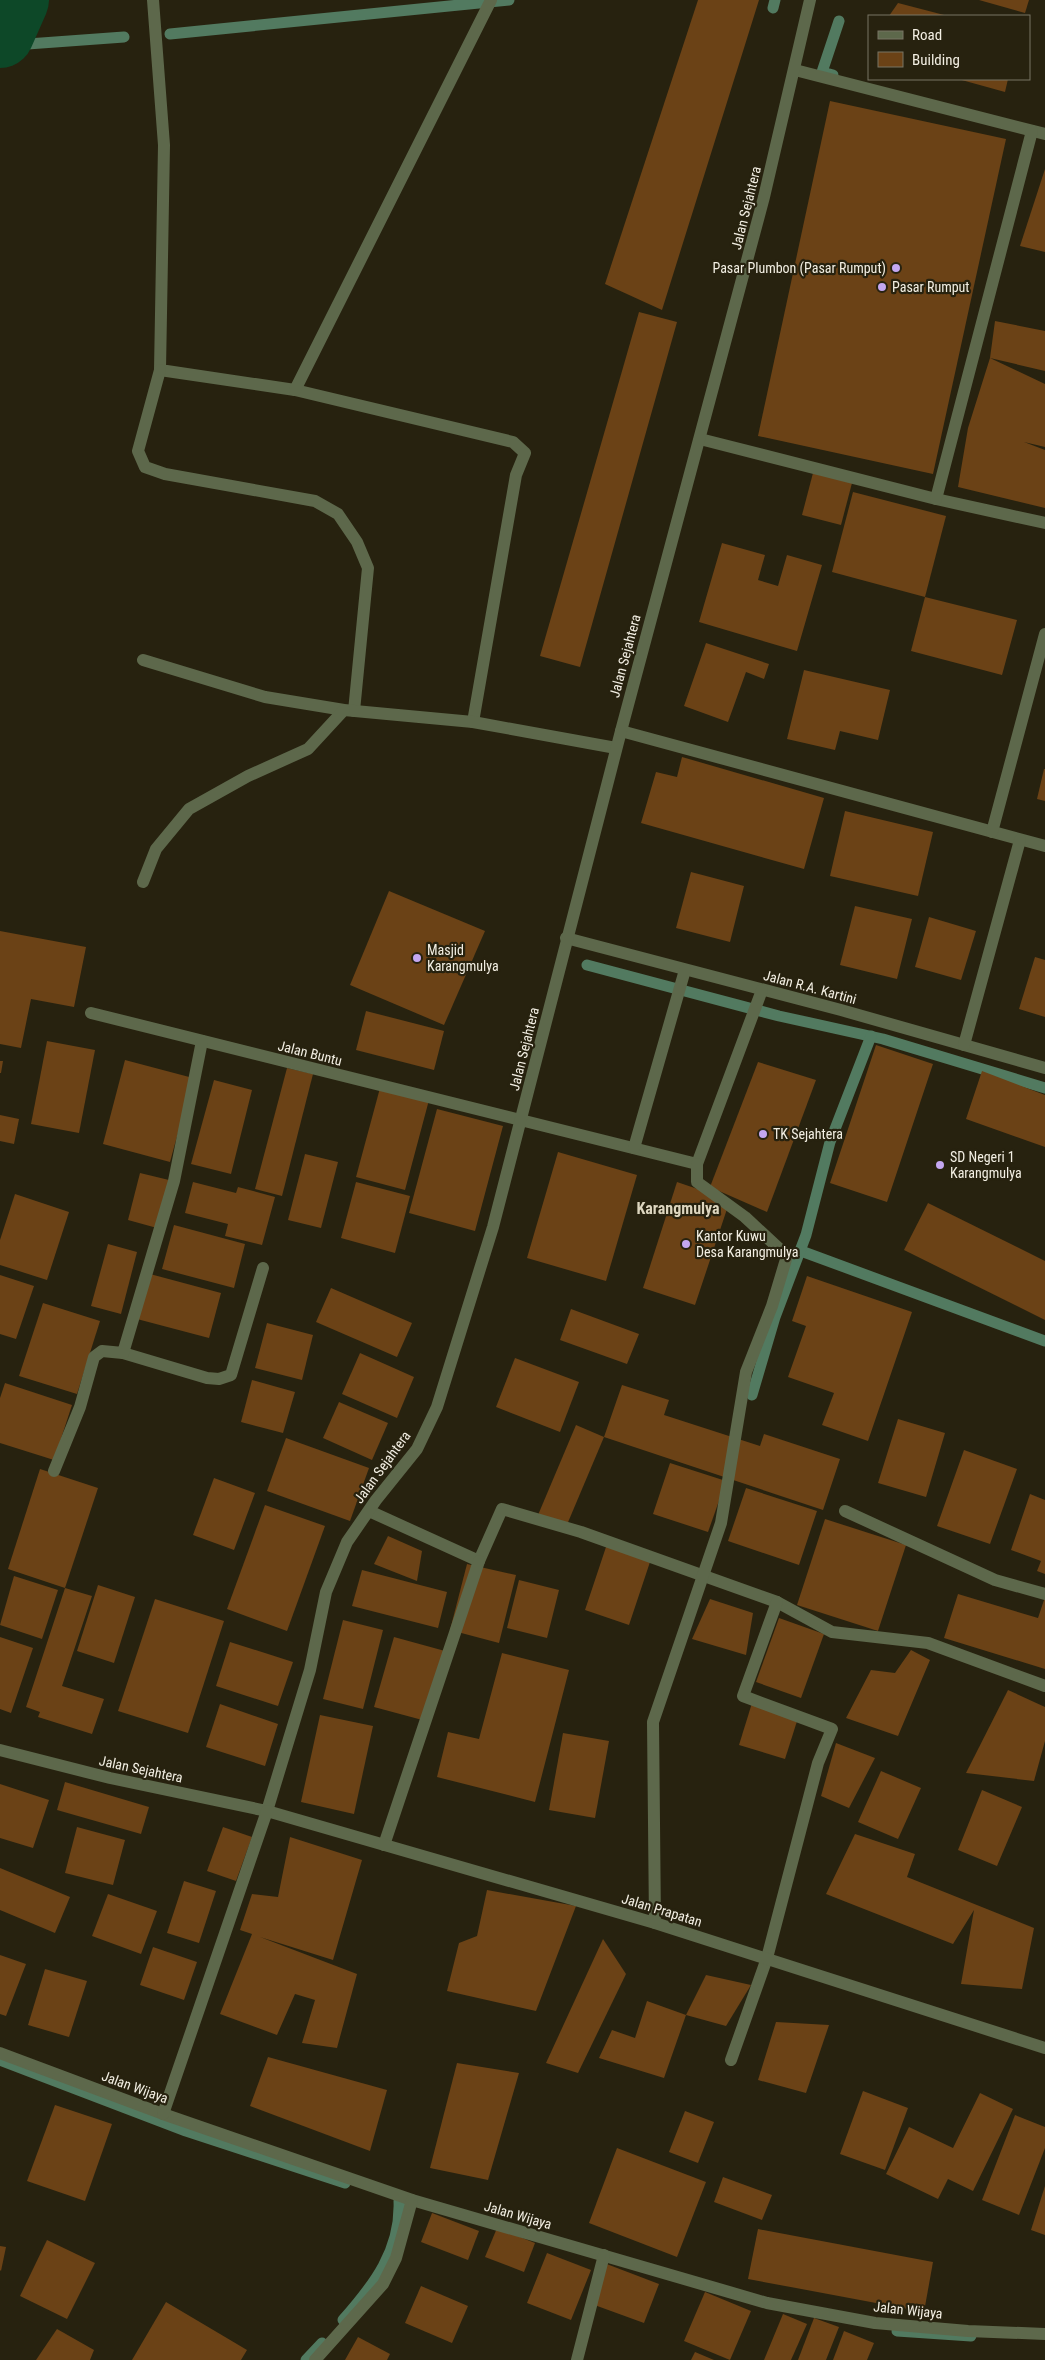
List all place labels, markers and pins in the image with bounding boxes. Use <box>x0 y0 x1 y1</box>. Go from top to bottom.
place label: Pasar Plumbon (Pasar Rumput) <box>712 260 886 277</box>
marker: Pasar Plumbon (Pasar Rumput) <box>890 262 902 274</box>
place label: Pasar Rumput <box>892 279 970 295</box>
marker: Pasar Rumput <box>876 281 888 293</box>
place label: Masjid Karangmulya <box>427 942 499 974</box>
marker: Masjid Karangmulya <box>411 952 423 964</box>
place label: TK Sejahtera <box>773 1126 843 1142</box>
marker: TK Sejahtera <box>757 1128 769 1140</box>
place label: SD Negeri 1 Karangmulya <box>950 1149 1022 1181</box>
marker: SD Negeri 1 Karangmulya <box>934 1159 946 1171</box>
place label: Kantor Kuwu Desa Karangmulya <box>696 1228 799 1260</box>
marker: Kantor Kuwu Desa Karangmulya <box>680 1238 692 1250</box>

